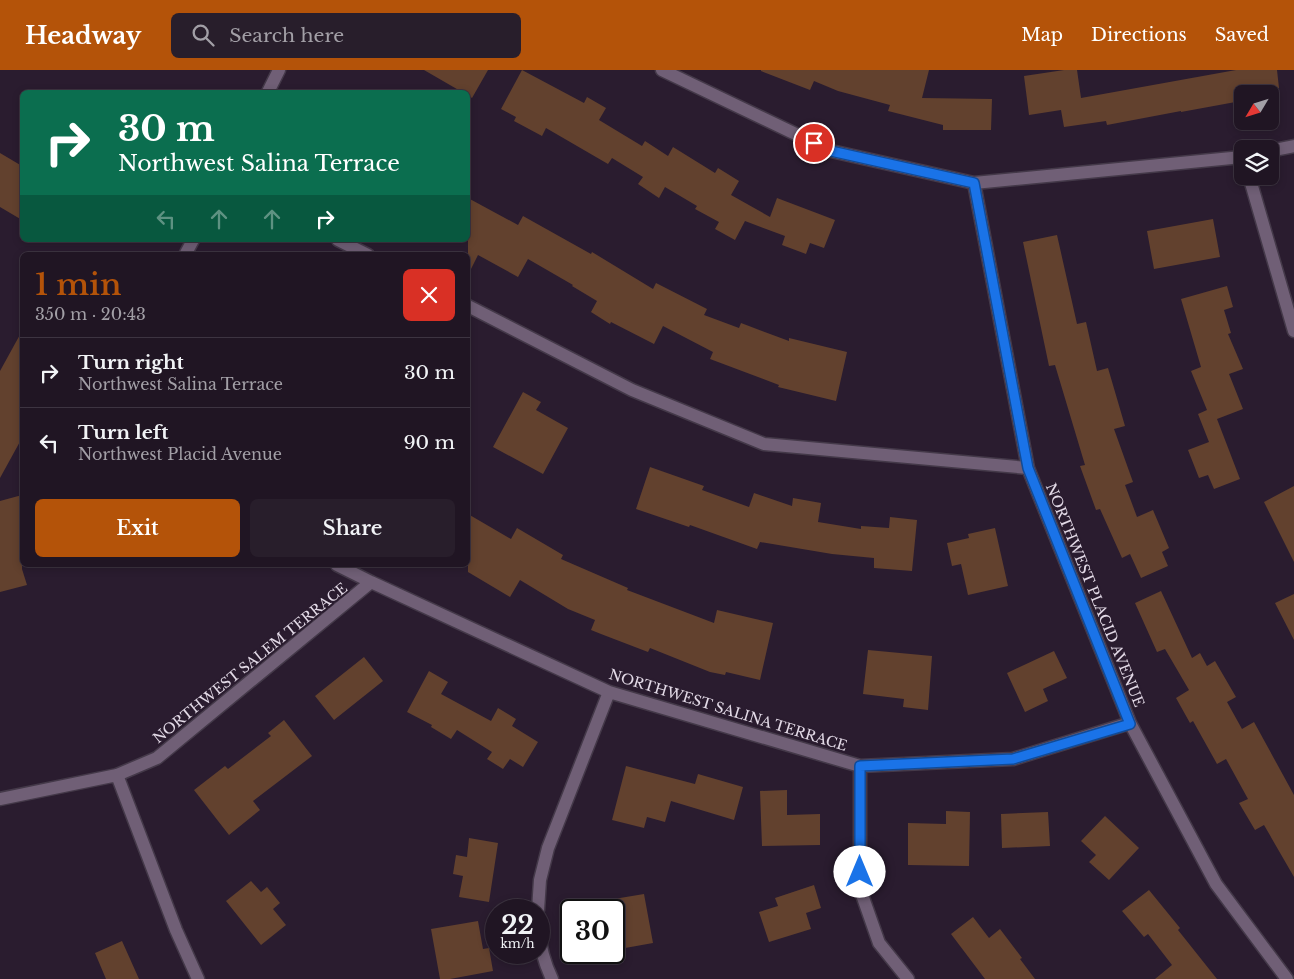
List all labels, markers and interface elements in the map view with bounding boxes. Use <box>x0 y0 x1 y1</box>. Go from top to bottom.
search box <box>171 13 521 58</box>
text: Headway <box>25 21 141 50</box>
icon: search <box>189 21 217 49</box>
text: Search here <box>229 24 344 47</box>
text: Map <box>1021 24 1063 46</box>
text: Directions <box>1091 24 1187 46</box>
text: Saved <box>1215 24 1269 46</box>
north arrow <box>1234 85 1279 130</box>
map controls <box>1234 85 1279 185</box>
text: 30 m <box>118 107 215 150</box>
icon: right <box>35 110 100 175</box>
pin <box>793 122 835 164</box>
icon: arrive <box>800 129 828 157</box>
button: layers <box>1234 140 1279 185</box>
text: Northwest Salina Terrace <box>118 150 400 177</box>
icon: left <box>152 205 180 233</box>
icon: ahead <box>205 205 233 233</box>
icon: ahead <box>258 205 286 233</box>
icon: right <box>311 205 339 233</box>
text: 1 min <box>35 266 121 303</box>
button: close <box>403 269 455 321</box>
text: 350 m · 20:43 <box>35 304 146 324</box>
text: Turn right <box>78 351 184 374</box>
icon: right <box>35 359 63 387</box>
text: 30 m <box>404 361 455 384</box>
text: Northwest Salina Terrace <box>78 374 283 394</box>
text: Turn left <box>78 421 169 444</box>
icon: left <box>35 429 63 457</box>
text: 90 m <box>403 431 455 454</box>
text: Northwest Placid Avenue <box>78 444 282 464</box>
street label: NORTHWEST PLACID AVENUE <box>1042 480 1148 710</box>
button: Exit <box>35 499 240 557</box>
button: Share <box>250 499 455 557</box>
street label: NORTHWEST SALEM TERRACE <box>149 579 351 747</box>
street label: NORTHWEST SALINA TERRACE <box>607 665 849 755</box>
position arrow <box>833 845 885 897</box>
speed limit sign: 30 <box>560 899 625 964</box>
text: 22 <box>501 910 534 941</box>
text: km/h <box>500 936 535 951</box>

